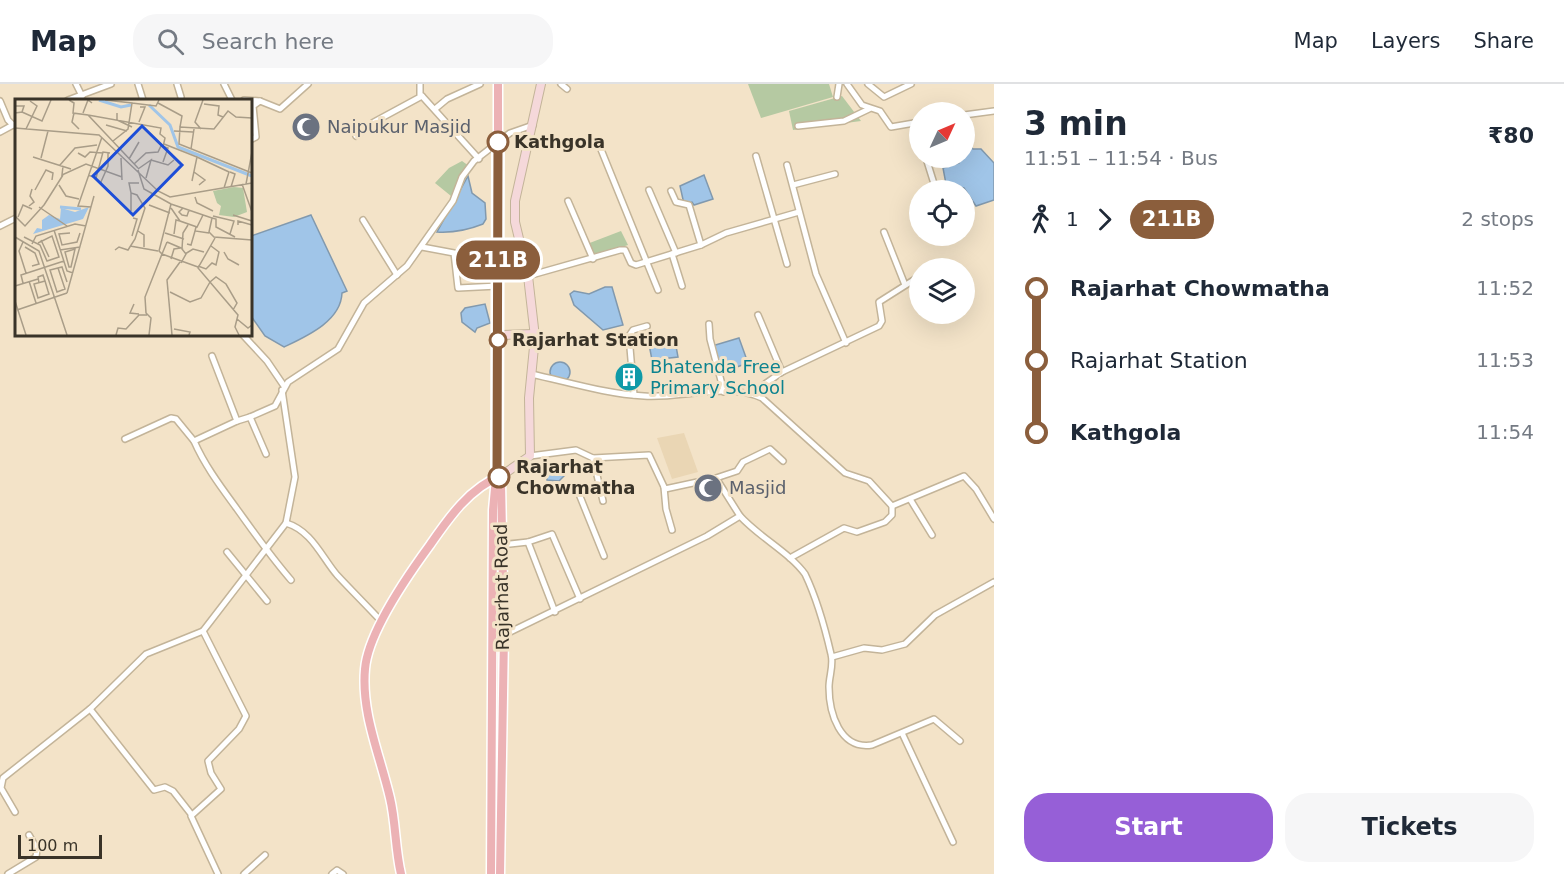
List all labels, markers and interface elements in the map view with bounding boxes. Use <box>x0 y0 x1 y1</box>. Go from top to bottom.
search box <box>133 14 553 68</box>
text: Map <box>30 25 97 58</box>
icon: search <box>154 25 187 58</box>
text: Search here <box>202 29 334 54</box>
text: Map <box>1294 29 1338 53</box>
text: Layers <box>1371 29 1440 53</box>
text: Share <box>1473 29 1534 53</box>
inset map <box>15 99 252 336</box>
north arrow <box>909 102 975 168</box>
map controls <box>909 102 975 324</box>
text: 3 min <box>1024 104 1128 143</box>
mosque icon: Naipukur Masjid <box>290 111 322 143</box>
place label: Naipukur Masjid <box>327 116 471 137</box>
text: ₹80 <box>1488 123 1534 148</box>
marker: Kathgola <box>487 131 509 153</box>
place label: Kathgola <box>514 131 605 152</box>
text: 11:51 – 11:54 · Bus <box>1024 146 1218 170</box>
button: locate <box>909 180 975 246</box>
icon: walk <box>1024 203 1057 236</box>
icon: forward <box>1088 203 1121 236</box>
text: 1 <box>1066 207 1079 231</box>
text: 211B <box>1142 207 1202 231</box>
text: 2 stops <box>1461 207 1534 231</box>
line badge: 211B <box>456 240 540 279</box>
text: 211B <box>468 248 528 272</box>
button: layers <box>909 258 975 324</box>
text: Rajarhat Chowmatha <box>1070 276 1330 301</box>
text: 11:52 <box>1476 276 1534 300</box>
place label: Rajarhat Station <box>512 329 679 350</box>
marker: Rajarhat Station <box>489 331 507 349</box>
text: Rajarhat Station <box>1070 348 1248 373</box>
text: 11:53 <box>1476 348 1534 372</box>
place label: Bhatenda Free Primary School <box>650 356 785 398</box>
building icon: Bhatenda Free Primary School <box>613 361 645 393</box>
text: Kathgola <box>1070 420 1181 445</box>
text: 11:54 <box>1476 420 1534 444</box>
place label: Rajarhat Chowmatha <box>516 456 636 498</box>
marker: Rajarhat Chowmatha <box>488 466 510 488</box>
mosque icon: Masjid <box>692 472 724 504</box>
place label: Masjid <box>729 477 786 498</box>
street label: Rajarhat Road <box>490 524 513 651</box>
button: Start <box>1024 793 1273 862</box>
button: Tickets <box>1285 793 1534 862</box>
scale bar <box>18 832 102 860</box>
text: 100 m <box>27 836 78 855</box>

